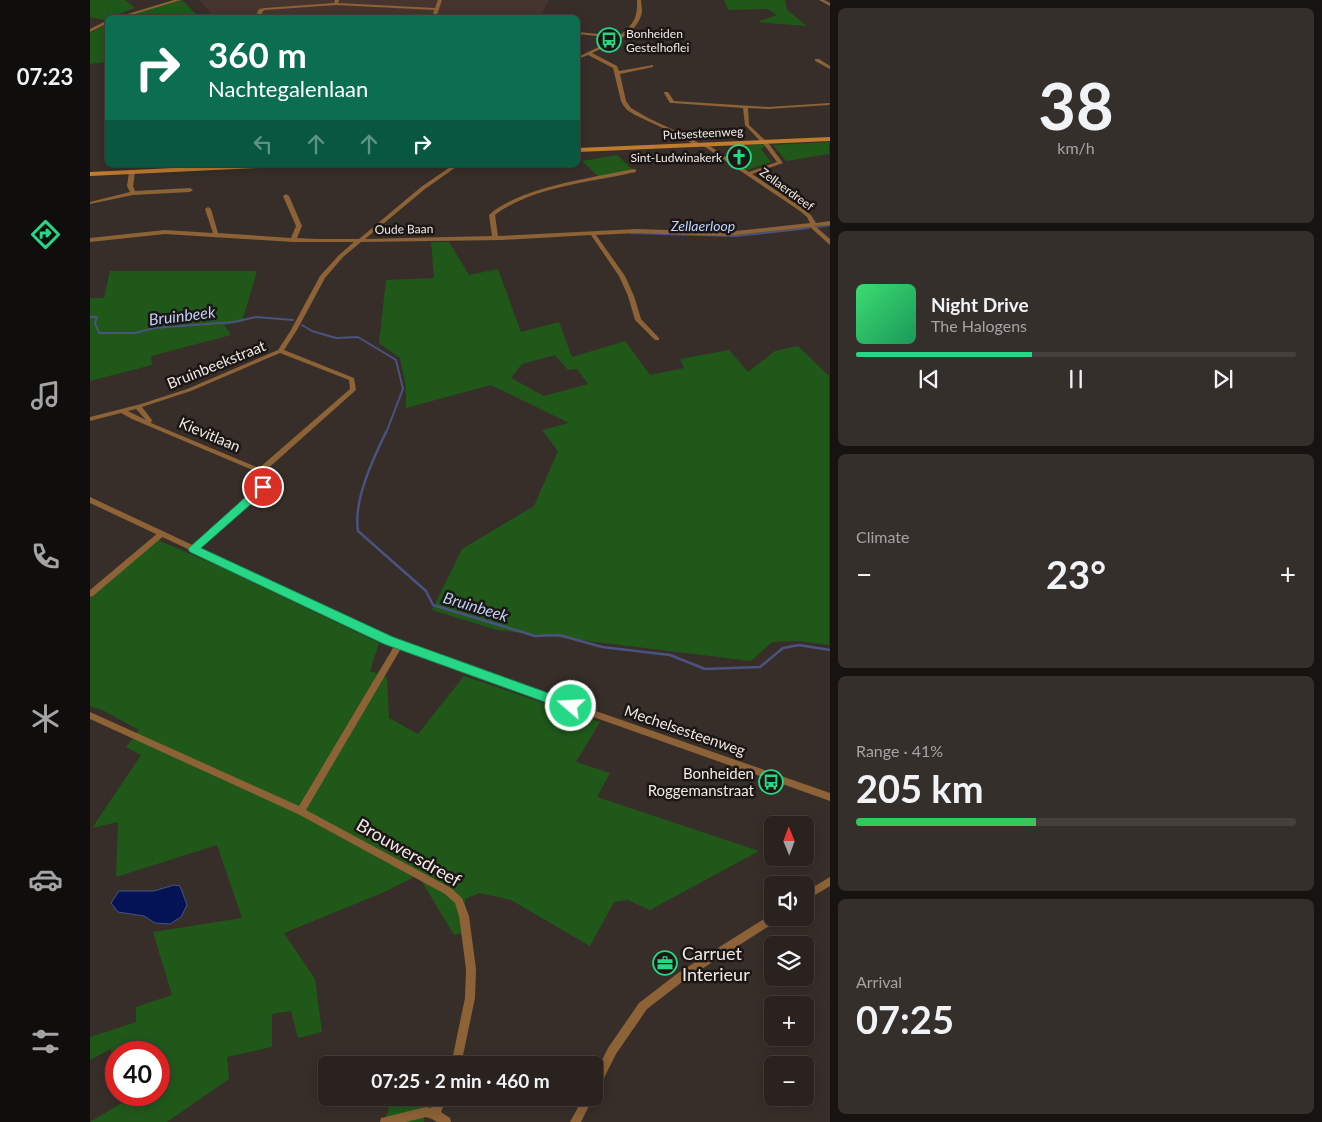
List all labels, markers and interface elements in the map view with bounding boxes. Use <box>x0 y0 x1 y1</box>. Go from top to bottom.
place label: Bonheiden Gestelhoflei <box>626 26 689 55</box>
bus stop icon: Bonheiden Gestelhoflei <box>596 27 622 53</box>
text: 360 m <box>208 33 307 75</box>
icon: right <box>125 35 190 100</box>
text: 07:23 <box>17 63 73 90</box>
text: 38 <box>1038 66 1114 144</box>
text: Nachtegalenlaan <box>208 75 368 102</box>
street label: Putsesteenweg <box>662 123 744 143</box>
icon: left <box>249 130 277 158</box>
icon: ahead <box>302 130 330 158</box>
icon: ahead <box>355 130 383 158</box>
icon: right <box>408 130 436 158</box>
text: km/h <box>1057 138 1095 157</box>
church icon: Sint-Ludwinakerk <box>726 144 752 170</box>
place label: Sint-Ludwinakerk <box>631 150 723 165</box>
street label: Zellaerdreef <box>757 164 818 214</box>
icon: directions <box>28 217 63 252</box>
water label: Zellaerloop <box>670 217 735 234</box>
street label: Oude Baan <box>375 221 433 237</box>
text: Night Drive <box>931 293 1029 316</box>
water label: Bruinbeek <box>148 301 217 329</box>
text: The Halogens <box>931 316 1027 335</box>
street label: Bruinbeekstraat <box>164 336 268 392</box>
icon: previous <box>915 365 943 393</box>
icon: pause <box>1062 365 1090 393</box>
icon: next <box>1209 365 1237 393</box>
icon: music <box>28 378 63 413</box>
street label: Kievitlaan <box>177 413 243 455</box>
pin <box>242 466 284 508</box>
icon: arrive <box>249 473 277 501</box>
text: Climate <box>856 527 909 546</box>
icon: phone <box>28 539 63 574</box>
text: 23° <box>1046 551 1106 597</box>
text: − <box>856 557 872 591</box>
text: + <box>1280 557 1296 591</box>
water label: Bruinbeek <box>441 587 511 625</box>
position arrow <box>544 679 596 731</box>
icon: climate <box>28 701 63 736</box>
street label: Mechelsesteenweg <box>622 701 748 759</box>
text: Range · 41% <box>856 741 943 760</box>
place label: Bonheiden Roggemanstraat <box>648 764 755 799</box>
text: 205 km <box>856 765 984 811</box>
bus stop icon: Bonheiden Roggemanstraat <box>758 769 784 795</box>
street label: Brouwersdreef <box>353 813 466 891</box>
north arrow <box>764 816 814 866</box>
map controls <box>764 816 814 1106</box>
icon: car <box>28 862 63 897</box>
button: sound <box>764 876 814 926</box>
button: layers <box>764 936 814 986</box>
place label: Carruet Interieur <box>682 942 750 985</box>
office icon: Carruet Interieur <box>652 950 678 976</box>
text: Arrival <box>856 972 902 991</box>
button: + <box>764 996 814 1046</box>
text: 07:25 <box>856 996 954 1042</box>
icon: filters <box>28 1024 63 1059</box>
speed limit sign: 40 <box>105 1041 170 1106</box>
button: − <box>764 1056 814 1106</box>
text: 07:25 · 2 min · 460 m <box>371 1069 550 1092</box>

